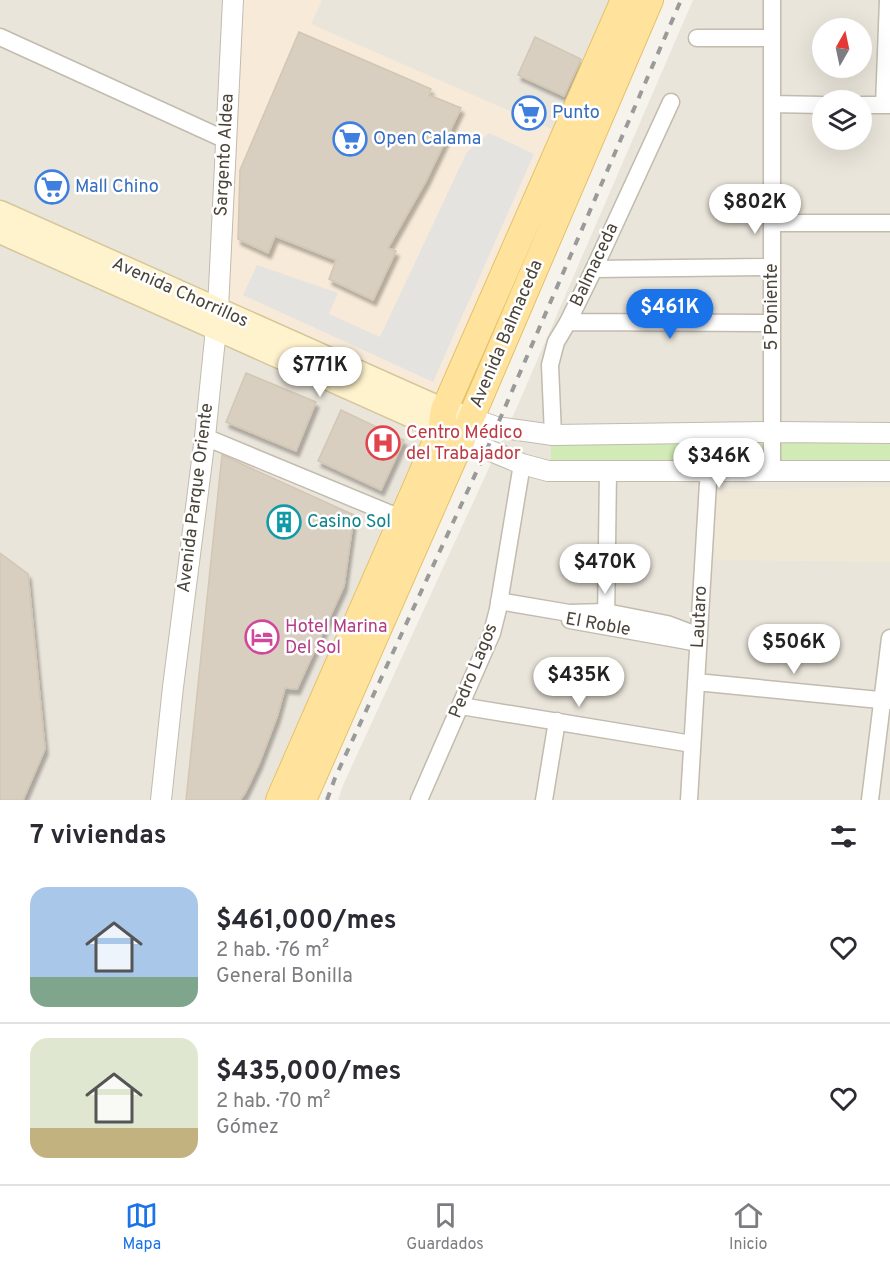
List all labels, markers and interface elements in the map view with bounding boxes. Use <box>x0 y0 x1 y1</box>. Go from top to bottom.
north arrow <box>812 18 872 78</box>
map controls <box>812 18 872 150</box>
button: layers <box>812 90 872 150</box>
street label: Sargento Aldea <box>210 93 240 217</box>
supermarket icon: Punto <box>511 95 547 131</box>
place label: Punto <box>552 102 600 125</box>
supermarket icon: Open Calama <box>332 121 368 157</box>
place label: Open Calama <box>373 128 481 151</box>
supermarket icon: Mall Chino <box>34 169 70 205</box>
place label: Mall Chino <box>75 176 159 199</box>
pin: $802K <box>713 184 797 235</box>
text: $802K <box>723 190 787 216</box>
street label: Balmaceda <box>566 219 624 311</box>
street label: Avenida Chorrillos <box>108 253 252 333</box>
street label: Avenida Balmaceda <box>465 256 549 412</box>
street label: 5 Poniente <box>761 263 784 351</box>
pin: $461K <box>628 289 712 340</box>
text: $461K <box>640 295 700 321</box>
pin: $771K <box>278 347 362 398</box>
text: $771K <box>292 353 348 379</box>
street label: Avenida Parque Oriente <box>173 402 219 594</box>
place label: Centro Médico del Trabajador <box>406 422 522 466</box>
hospital icon: Centro Médico del Trabajador <box>365 425 401 461</box>
pin: $346K <box>677 438 761 489</box>
text: $346K <box>687 444 751 470</box>
building icon: Casino Sol <box>266 504 302 540</box>
place label: Casino Sol <box>307 511 391 534</box>
pin: $470K <box>563 544 647 595</box>
text: $470K <box>574 550 637 576</box>
street label: Lautaro <box>687 585 713 649</box>
street label: El Roble <box>564 608 632 642</box>
place label: Hotel Marina Del Sol <box>285 616 388 660</box>
hotel icon: Hotel Marina Del Sol <box>244 619 280 655</box>
street label: Pedro Lagos <box>445 620 503 722</box>
pin: $506K <box>752 624 836 675</box>
text: $506K <box>762 630 826 656</box>
pin: $435K <box>537 657 621 708</box>
text: $435K <box>547 663 611 689</box>
text: 7 viviendas <box>30 820 167 853</box>
icon: filters <box>827 820 860 853</box>
text: $461,000/mes <box>216 905 397 938</box>
icon: home <box>78 911 150 983</box>
icon: heart <box>827 931 860 964</box>
text: 2 hab. · 76 m² <box>216 938 329 964</box>
text: General Bonilla <box>216 964 353 990</box>
text: $435,000/mes <box>216 1056 401 1089</box>
icon: home <box>78 1062 150 1134</box>
icon: heart <box>827 1082 860 1115</box>
text: 2 hab. · 70 m² <box>216 1089 331 1115</box>
text: Gómez <box>216 1115 279 1141</box>
tab: Mapa <box>123 1199 161 1255</box>
tab: Guardados <box>406 1199 484 1255</box>
tab: Inicio <box>729 1199 767 1255</box>

